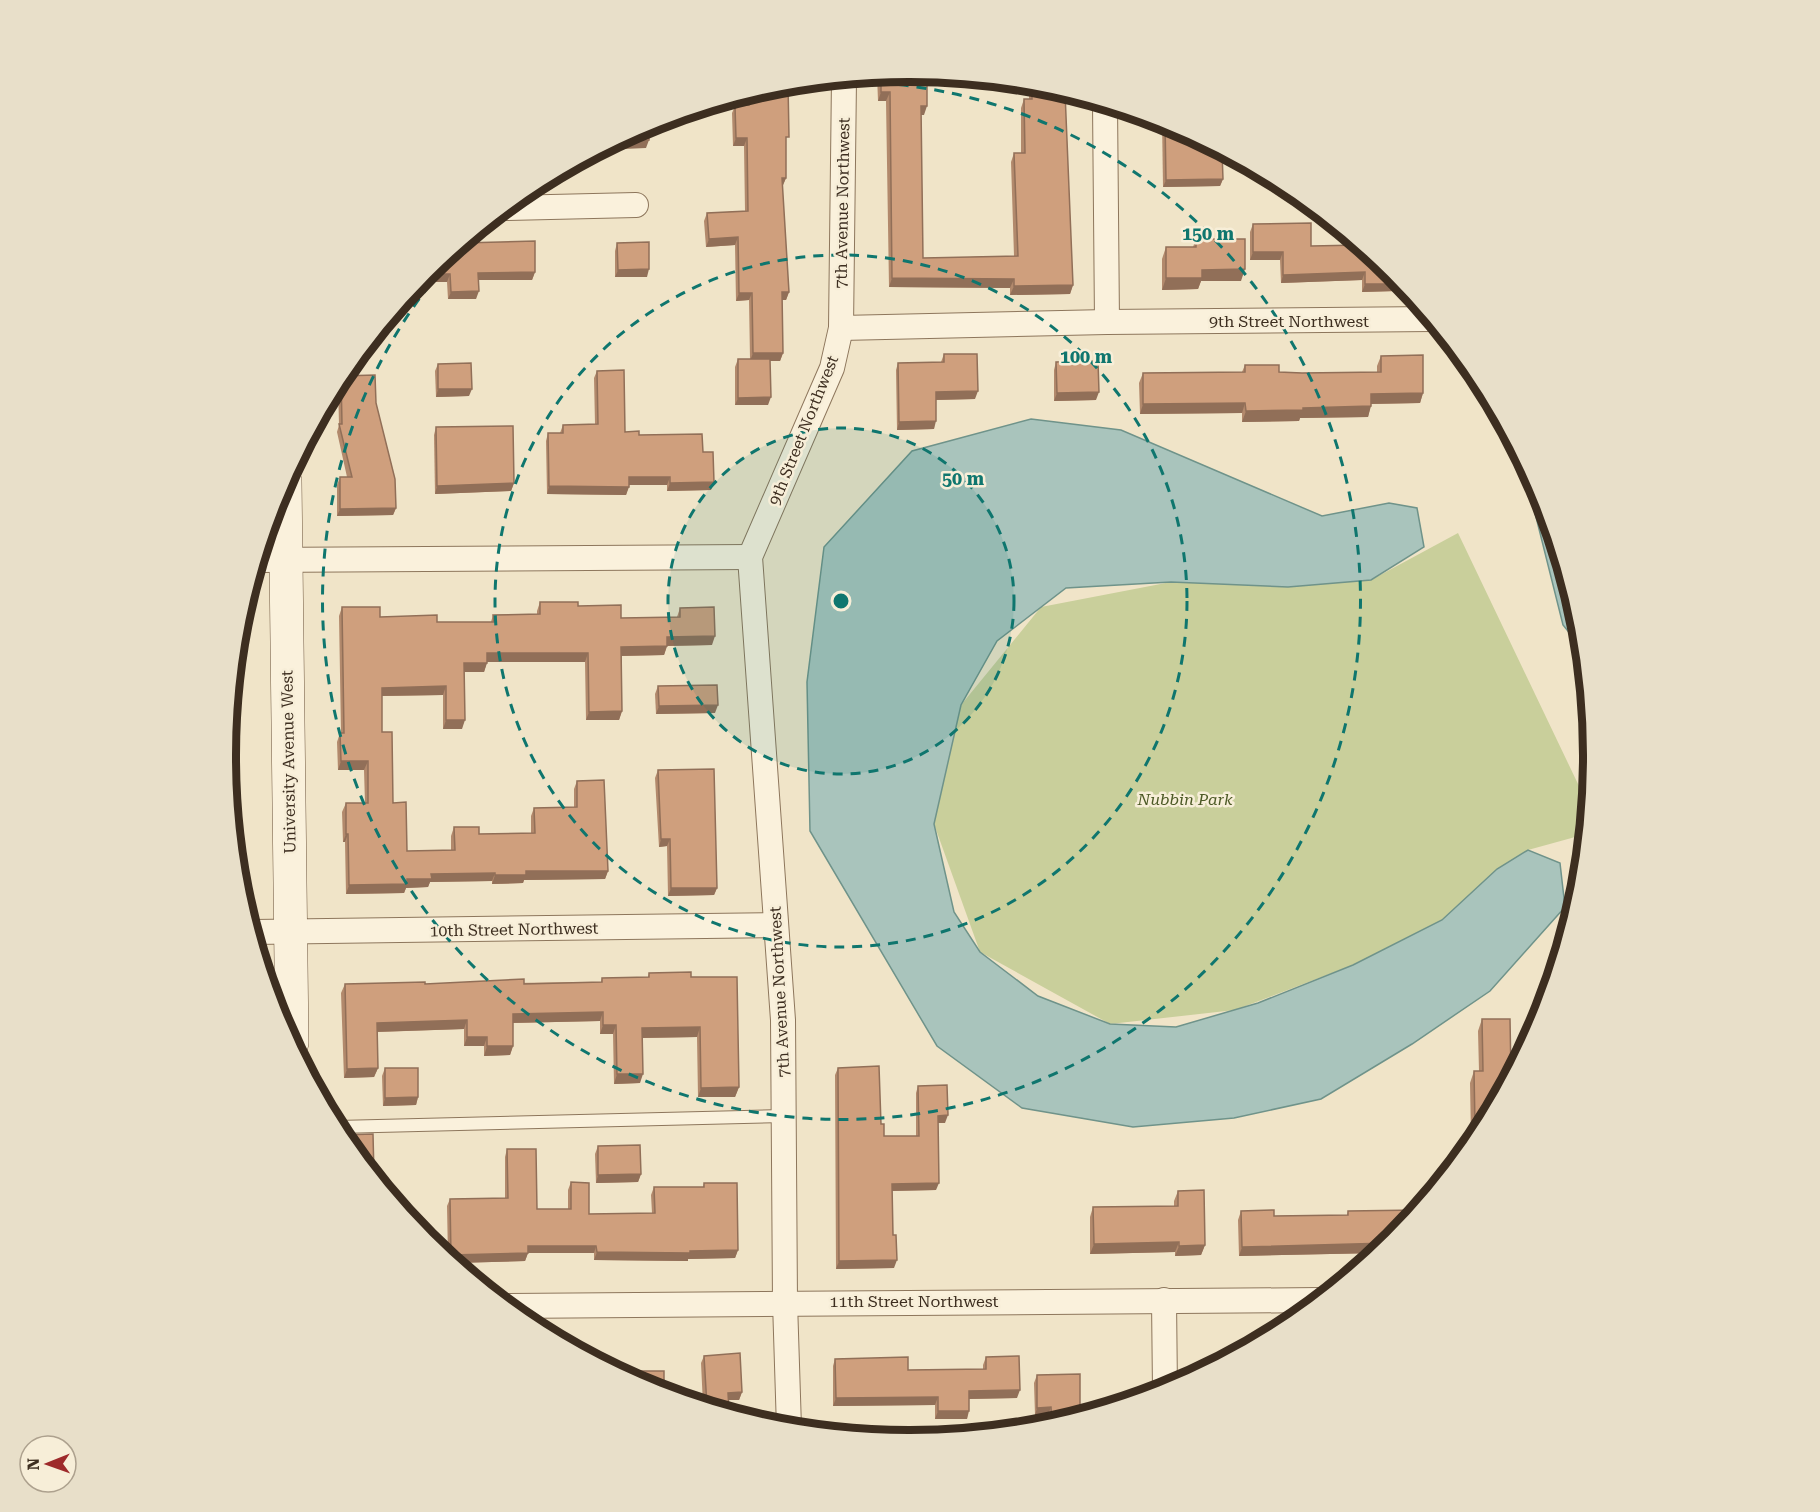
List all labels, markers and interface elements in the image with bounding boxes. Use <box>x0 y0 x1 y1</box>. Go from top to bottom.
street label: 7th Avenue Northwest <box>832 117 853 289</box>
text: 150 m <box>1182 223 1235 244</box>
street label: 9th Street Northwest <box>1209 312 1369 331</box>
text: 100 m <box>1060 346 1113 367</box>
street label: 9th Street Northwest <box>765 352 842 508</box>
text: 50 m <box>942 468 985 489</box>
centre of rings <box>831 591 851 611</box>
street label: University Avenue West <box>277 670 300 854</box>
park label: Nubbin Park <box>1136 790 1233 809</box>
street label: 7th Avenue Northwest <box>766 906 793 1078</box>
street label: 10th Street Northwest <box>429 919 599 940</box>
street label: 11th Street Northwest <box>830 1292 998 1311</box>
north arrow <box>18 1434 78 1494</box>
text: N <box>24 1458 43 1471</box>

